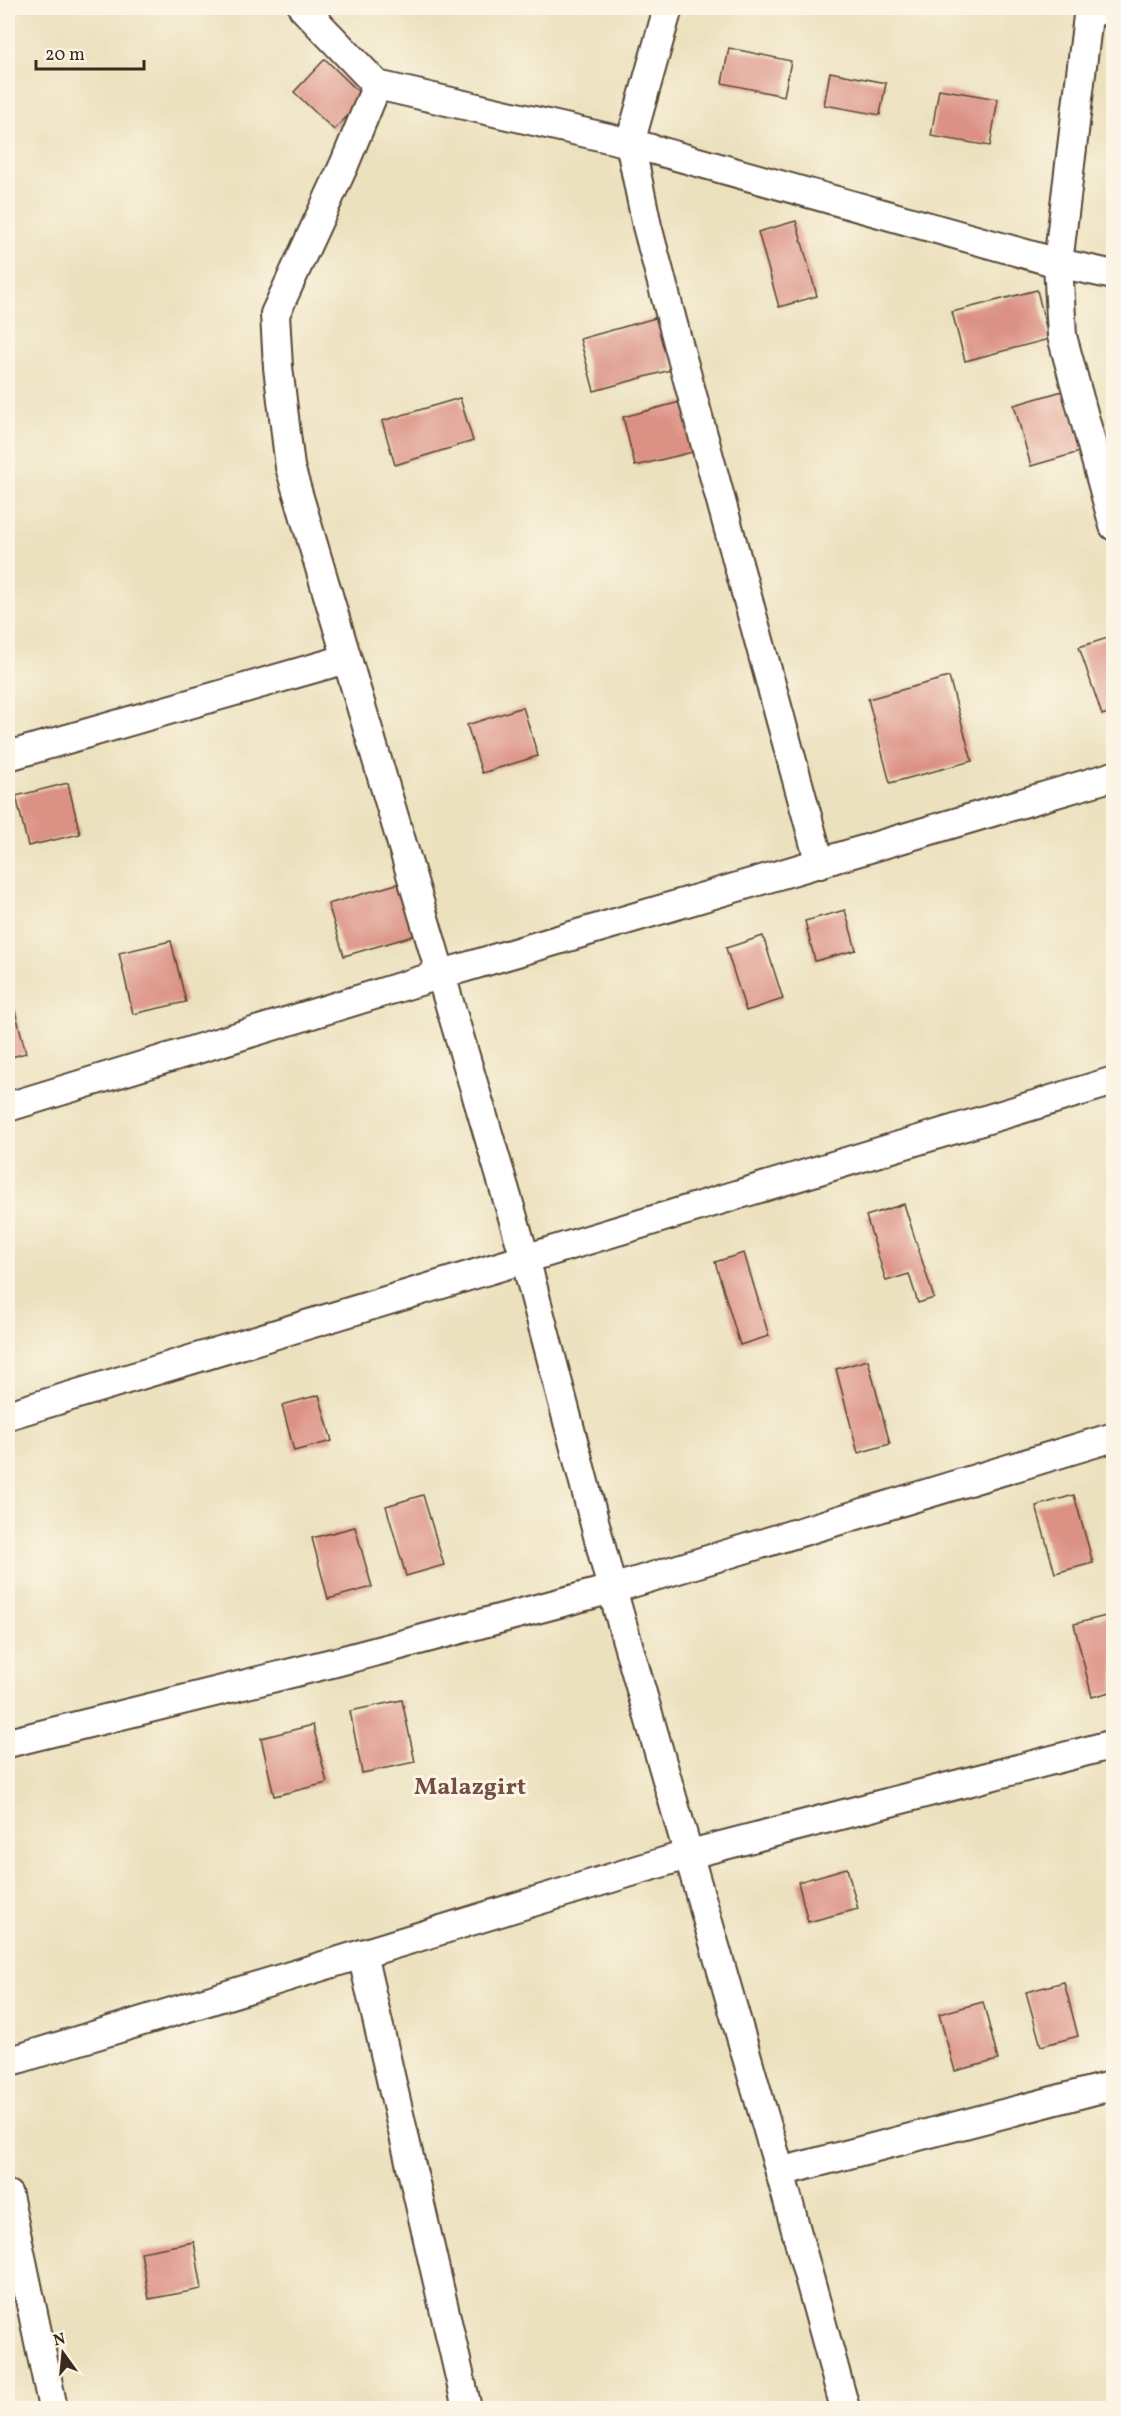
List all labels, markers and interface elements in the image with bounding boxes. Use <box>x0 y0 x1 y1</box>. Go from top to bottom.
scale bar <box>36 33 144 71</box>
text: 20 m <box>45 43 85 68</box>
district label: Malazgirt <box>414 1771 526 1805</box>
north arrow <box>33 2323 93 2383</box>
text: N <box>51 2328 68 2353</box>

